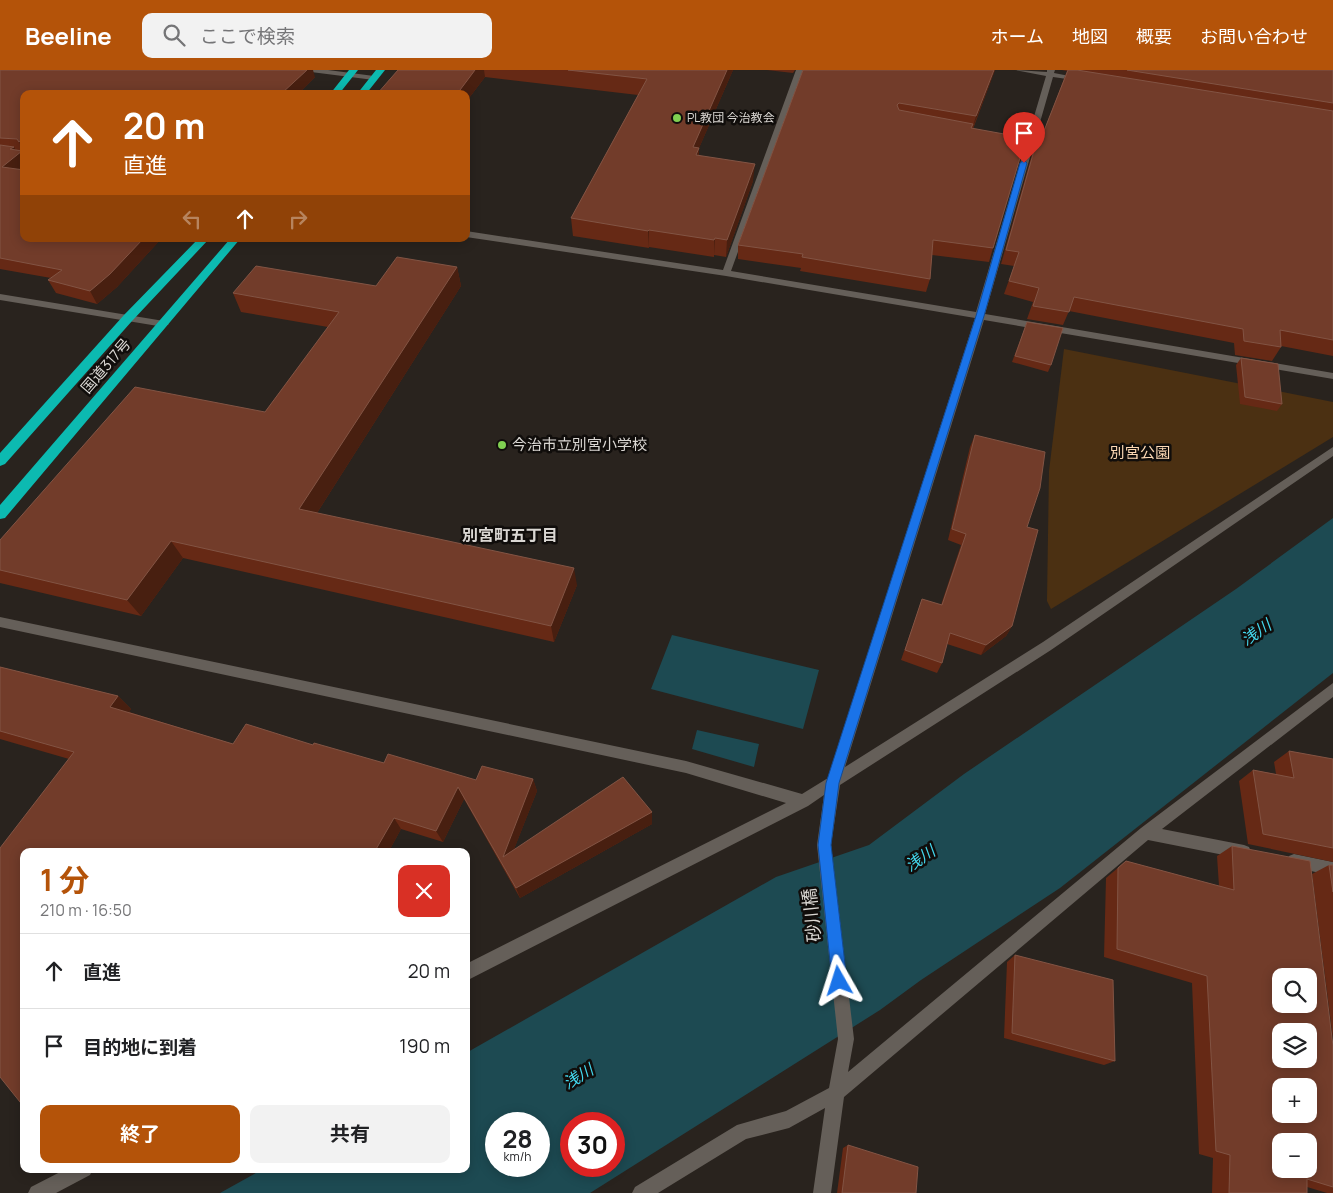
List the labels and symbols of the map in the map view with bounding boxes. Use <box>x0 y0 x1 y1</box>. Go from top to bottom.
place label: PL教団 今治教会 <box>687 109 775 126</box>
marker: PL教団 今治教会 <box>671 112 683 124</box>
pin <box>1003 112 1045 163</box>
street label: 国道317号 <box>76 334 135 398</box>
place label: 今治市立別宮小学校 <box>512 434 647 455</box>
marker: 今治市立別宮小学校 <box>496 439 508 451</box>
park label: 別宮公園 <box>1110 442 1170 463</box>
district label: 別宮町五丁目 <box>462 524 558 546</box>
water label: 浅川 <box>1237 613 1277 650</box>
water label: 浅川 <box>901 839 941 876</box>
street label: 砂川橋 <box>796 887 826 943</box>
position arrow <box>812 954 864 1006</box>
water label: 浅川 <box>559 1057 599 1094</box>
speed limit sign: 30 <box>560 1112 625 1177</box>

